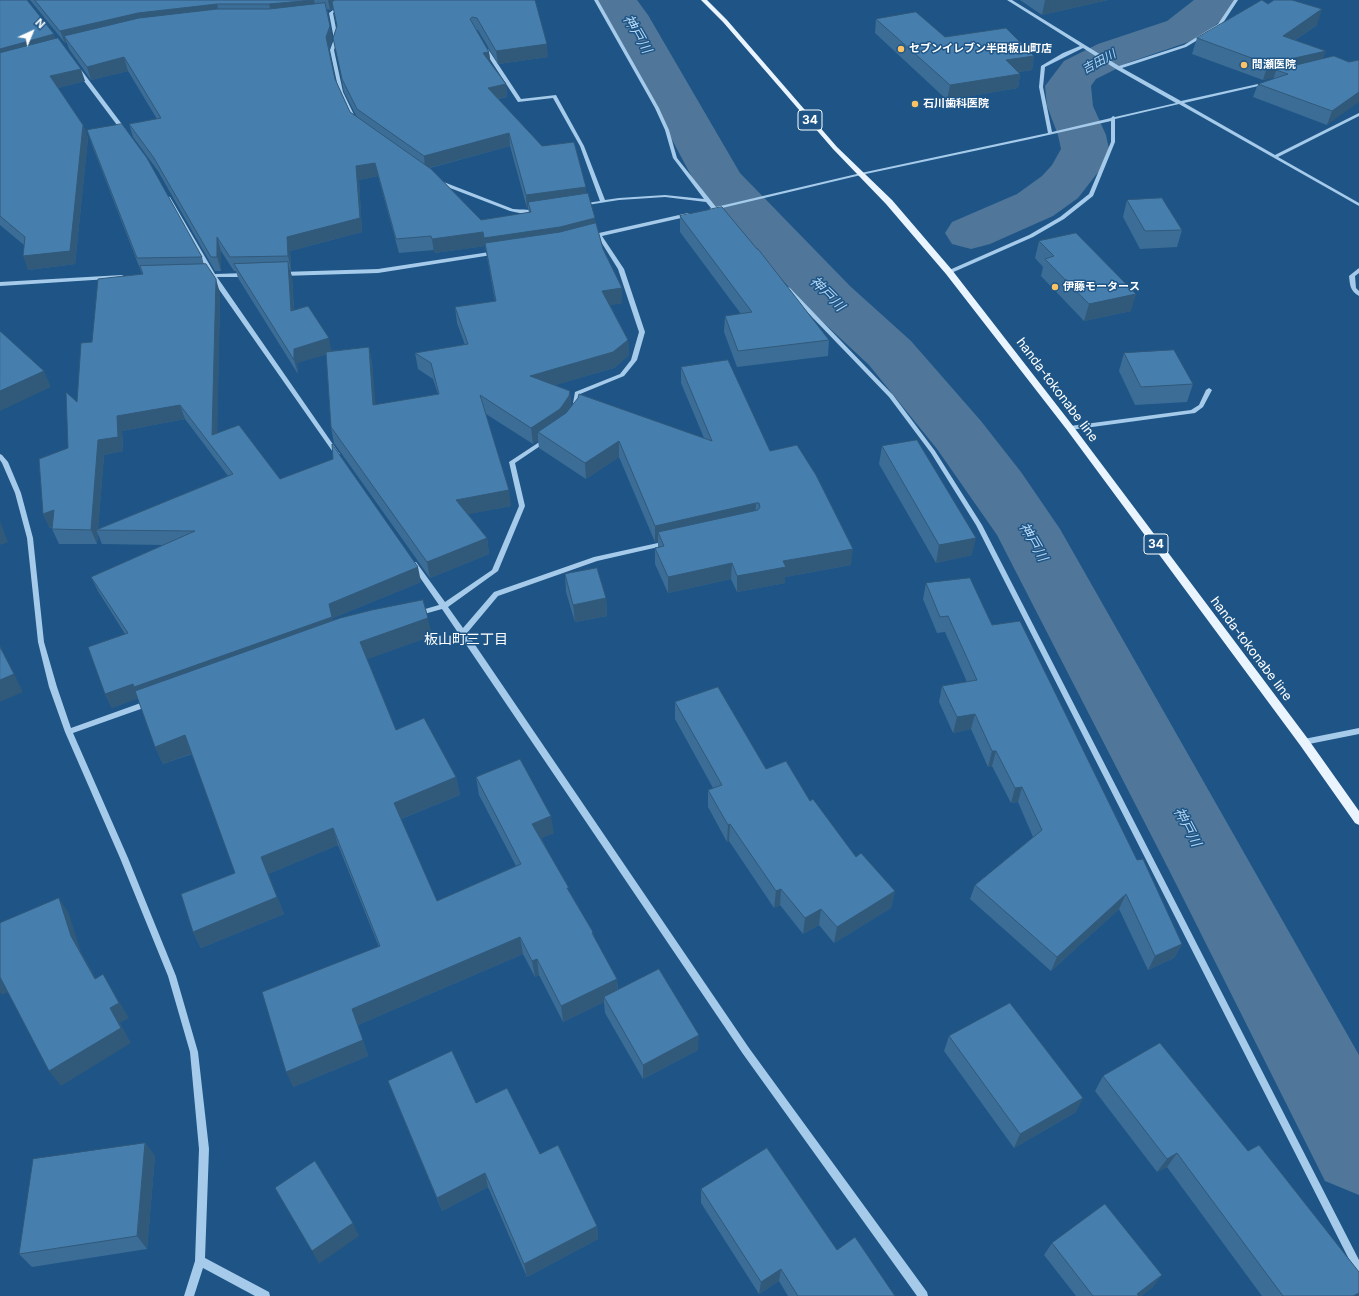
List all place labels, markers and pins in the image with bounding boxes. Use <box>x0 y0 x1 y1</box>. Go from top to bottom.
place label: セブンイレブン半田板山町店 <box>909 42 1052 56</box>
marker: セブンイレブン半田板山町店 <box>896 44 906 54</box>
place label: 間瀬医院 <box>1252 58 1296 72</box>
marker: 間瀬医院 <box>1239 60 1249 70</box>
place label: 石川歯科医院 <box>923 97 989 111</box>
marker: 石川歯科医院 <box>910 99 920 109</box>
place label: 伊藤モータース <box>1063 280 1140 294</box>
marker: 伊藤モータース <box>1050 282 1060 292</box>

